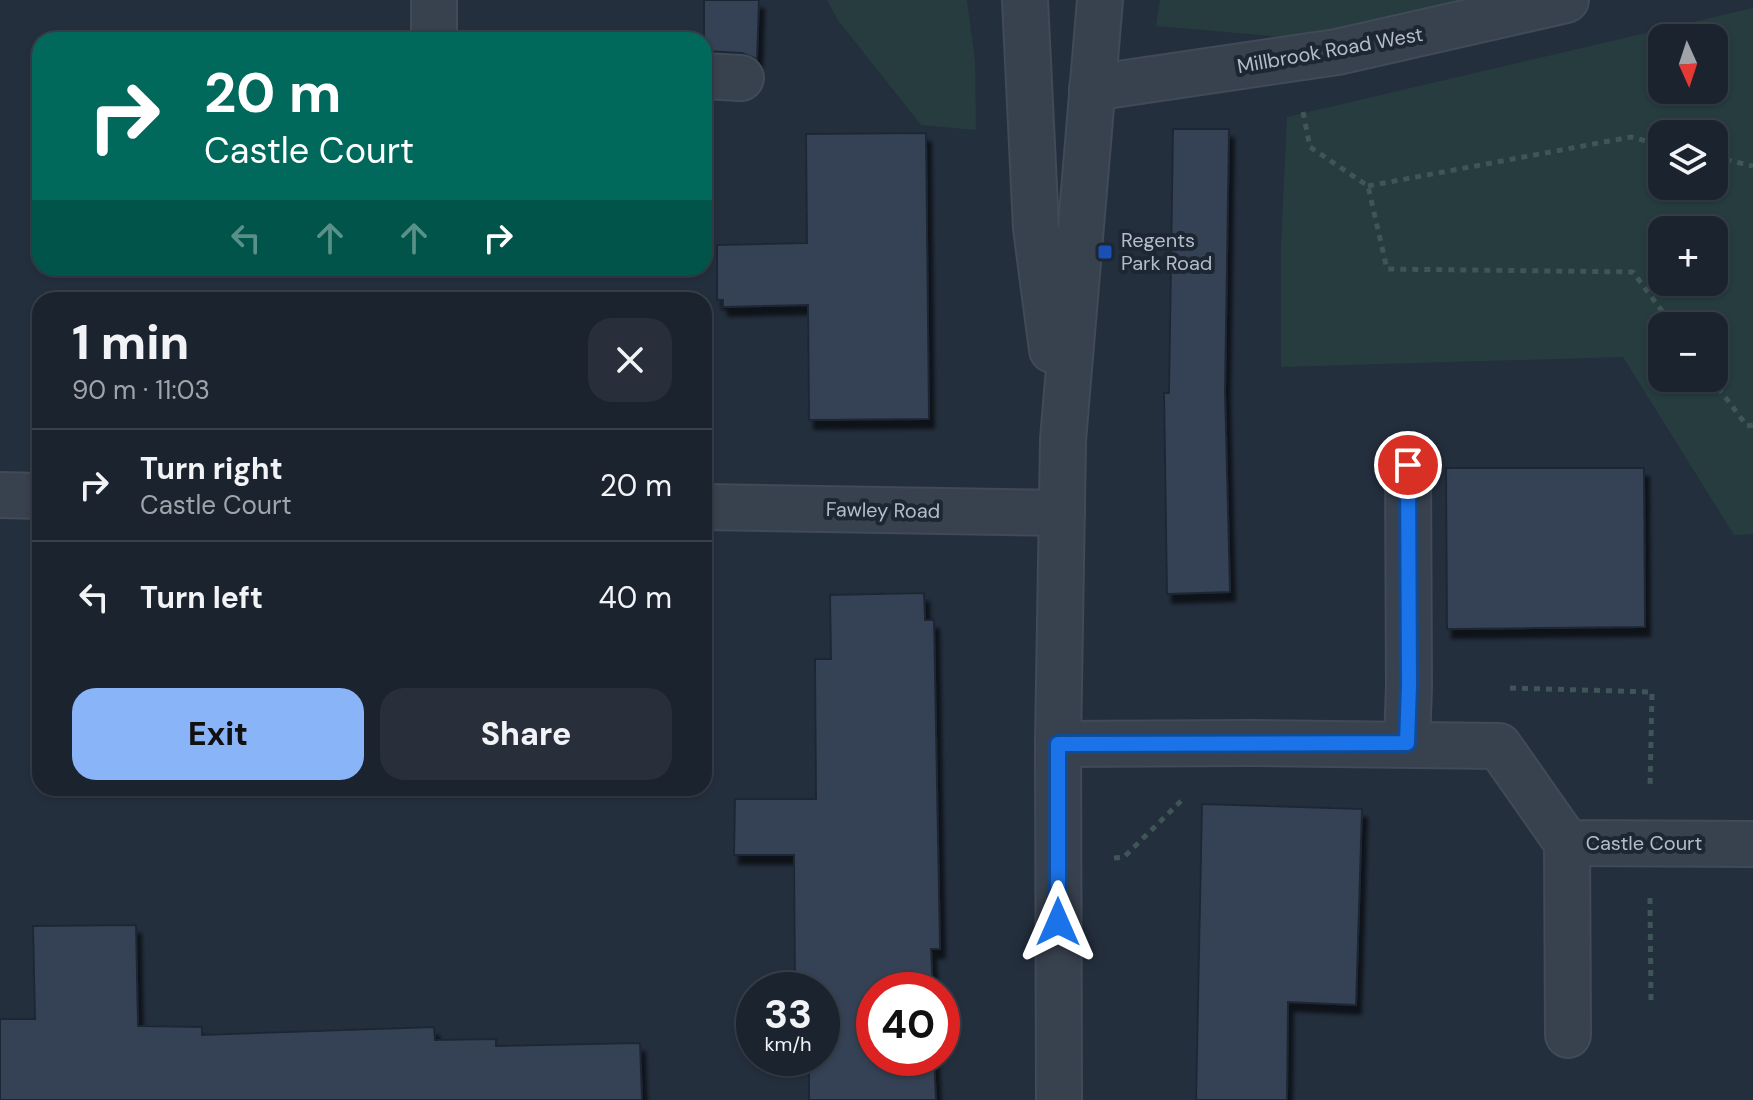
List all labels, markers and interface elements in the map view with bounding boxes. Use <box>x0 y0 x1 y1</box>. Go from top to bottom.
street label: Millbrook Road West <box>1235 21 1425 79</box>
north arrow <box>1648 24 1728 104</box>
map controls <box>1648 24 1728 392</box>
text: 20 m <box>204 56 341 129</box>
icon: right <box>72 64 176 168</box>
button: layers <box>1648 120 1728 200</box>
text: Castle Court <box>204 127 414 174</box>
icon: left <box>224 216 268 260</box>
icon: ahead <box>308 216 352 260</box>
icon: ahead <box>392 216 436 260</box>
icon: right <box>476 216 520 260</box>
button: + <box>1648 216 1728 296</box>
place label: Regents Park Road <box>1121 227 1212 276</box>
marker: Regents Park Road <box>1096 243 1114 261</box>
text: 1 min <box>72 311 189 374</box>
button: − <box>1648 312 1728 392</box>
button: close <box>588 318 672 402</box>
text: 90 m · 11:03 <box>72 373 210 407</box>
pin <box>1374 431 1442 499</box>
icon: arrive <box>1386 443 1430 487</box>
text: Turn right <box>140 449 283 488</box>
icon: right <box>72 463 116 507</box>
text: 20 m <box>600 466 672 505</box>
text: Castle Court <box>140 488 292 522</box>
street label: Fawley Road <box>826 496 940 524</box>
icon: left <box>72 575 116 619</box>
text: Turn left <box>140 578 263 617</box>
text: 40 m <box>599 578 672 617</box>
button: Exit <box>72 688 364 780</box>
button: Share <box>380 688 672 780</box>
street label: Castle Court <box>1586 830 1703 856</box>
position arrow <box>1016 880 1100 964</box>
speed limit sign: 40 <box>856 972 960 1076</box>
text: 33 <box>764 988 812 1040</box>
text: km/h <box>764 1031 812 1057</box>

